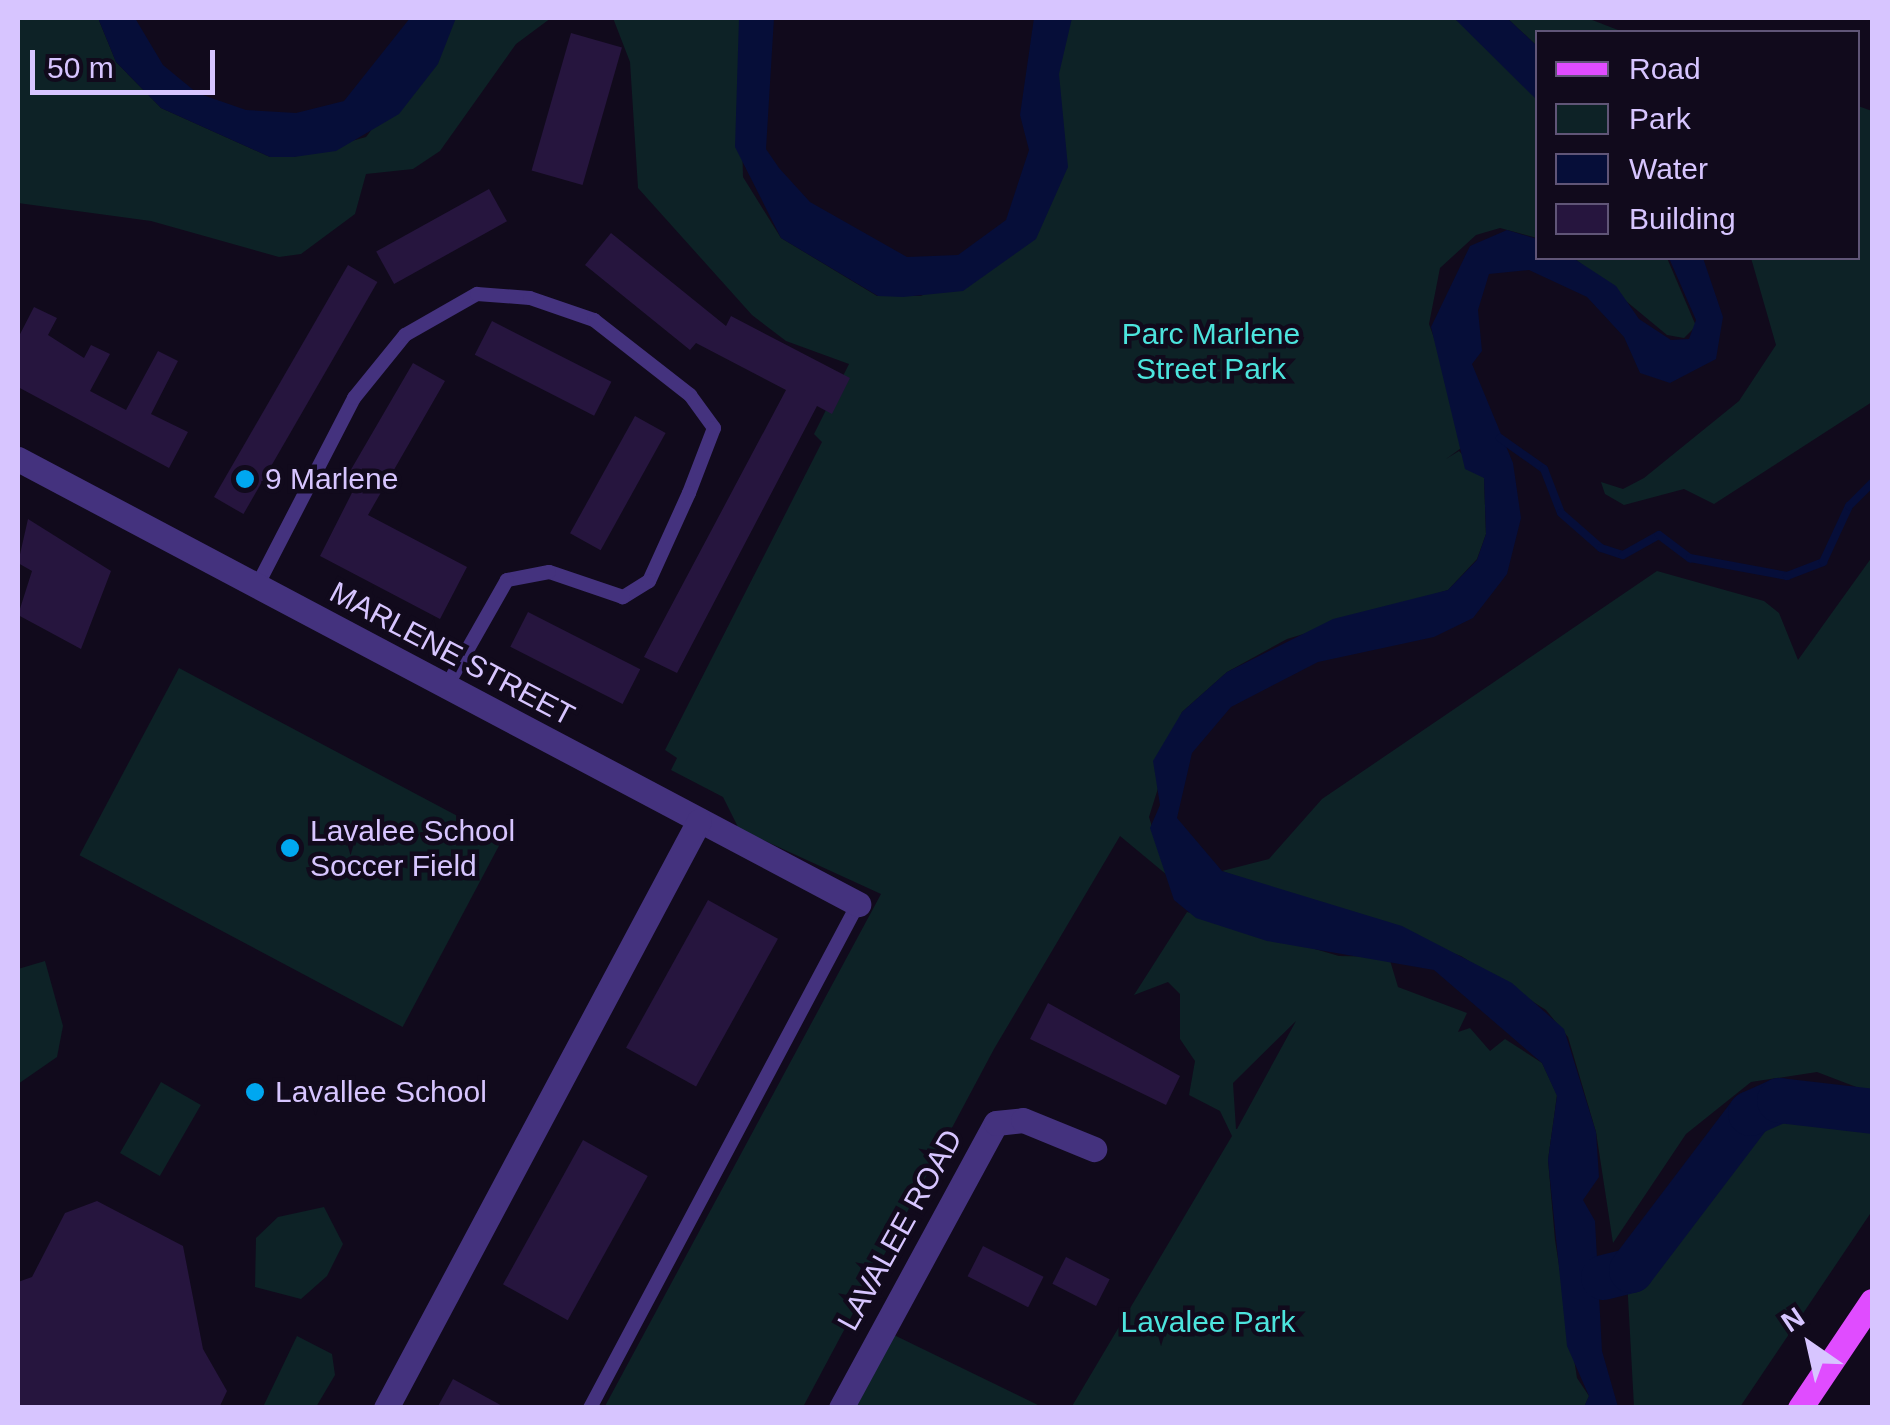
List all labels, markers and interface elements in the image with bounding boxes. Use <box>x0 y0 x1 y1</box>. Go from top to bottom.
scale bar <box>35 30 220 92</box>
legend <box>1535 30 1860 260</box>
text: 50 m <box>47 51 114 84</box>
text: Road <box>1629 52 1701 85</box>
text: Park <box>1629 102 1691 135</box>
text: Water <box>1629 152 1708 185</box>
text: Building <box>1629 202 1736 235</box>
park label: Parc Marlene Street Park <box>1122 316 1300 386</box>
place label: 9 Marlene <box>265 461 398 497</box>
marker: 9 Marlene <box>234 468 256 490</box>
street label: MARLENE STREET <box>324 574 580 734</box>
place label: Lavalee School Soccer Field <box>310 813 515 884</box>
marker: Lavalee School Soccer Field <box>279 837 301 859</box>
place label: Lavallee School <box>275 1074 487 1110</box>
marker: Lavallee School <box>244 1081 266 1103</box>
street label: LAVALEE ROAD <box>830 1123 970 1337</box>
north arrow <box>1760 1295 1860 1395</box>
text: N <box>1776 1301 1810 1338</box>
park label: Lavalee Park <box>1120 1304 1296 1340</box>

